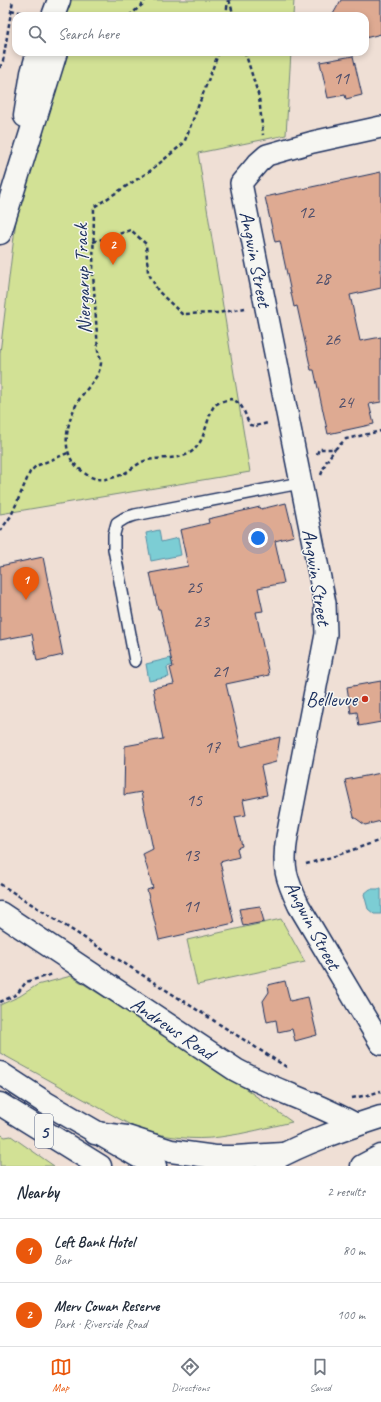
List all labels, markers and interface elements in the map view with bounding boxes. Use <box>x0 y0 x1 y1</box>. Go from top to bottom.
search box <box>12 12 369 56</box>
icon: search <box>26 23 48 45</box>
text: Search here <box>58 25 119 44</box>
house number: 11 <box>333 67 350 89</box>
house number: 12 <box>298 201 316 223</box>
street label: Angwin Street <box>234 209 277 311</box>
street label: Niergarup Track <box>68 222 97 335</box>
pin: 2 <box>100 232 126 265</box>
house number: 28 <box>314 267 332 289</box>
house number: 26 <box>324 328 341 350</box>
house number: 24 <box>337 391 355 413</box>
street label: Angwin Street <box>297 527 337 629</box>
your location <box>248 528 268 548</box>
pin: 1 <box>13 567 39 600</box>
house number: 25 <box>186 576 203 598</box>
house number: 23 <box>193 610 211 632</box>
house number: 21 <box>212 660 229 682</box>
place label: Bellevue <box>306 687 358 712</box>
marker: Bellevue <box>360 694 370 704</box>
house number: 17 <box>204 736 221 758</box>
house number: 15 <box>186 789 203 811</box>
house number: 13 <box>183 844 201 866</box>
street label: Angwin Street <box>279 877 347 976</box>
house number: 11 <box>183 895 200 917</box>
street label: Andrews Road <box>126 991 222 1067</box>
road number: 5 <box>35 1114 53 1148</box>
text: Nearby <box>16 1182 59 1203</box>
text: 2 results <box>327 1184 365 1200</box>
text: Left Bank Hotel <box>54 1233 135 1252</box>
text: 1 <box>26 1243 32 1259</box>
text: 80 m <box>343 1243 365 1259</box>
text: Bar <box>54 1252 71 1268</box>
text: Merv Cowan Reserve <box>54 1297 159 1316</box>
text: 2 <box>26 1307 32 1323</box>
text: 100 m <box>337 1307 365 1323</box>
text: Park · Riverside Road <box>54 1316 147 1332</box>
tab: Map <box>50 1356 72 1394</box>
tab: Directions <box>171 1356 210 1394</box>
tab: Saved <box>309 1356 331 1394</box>

